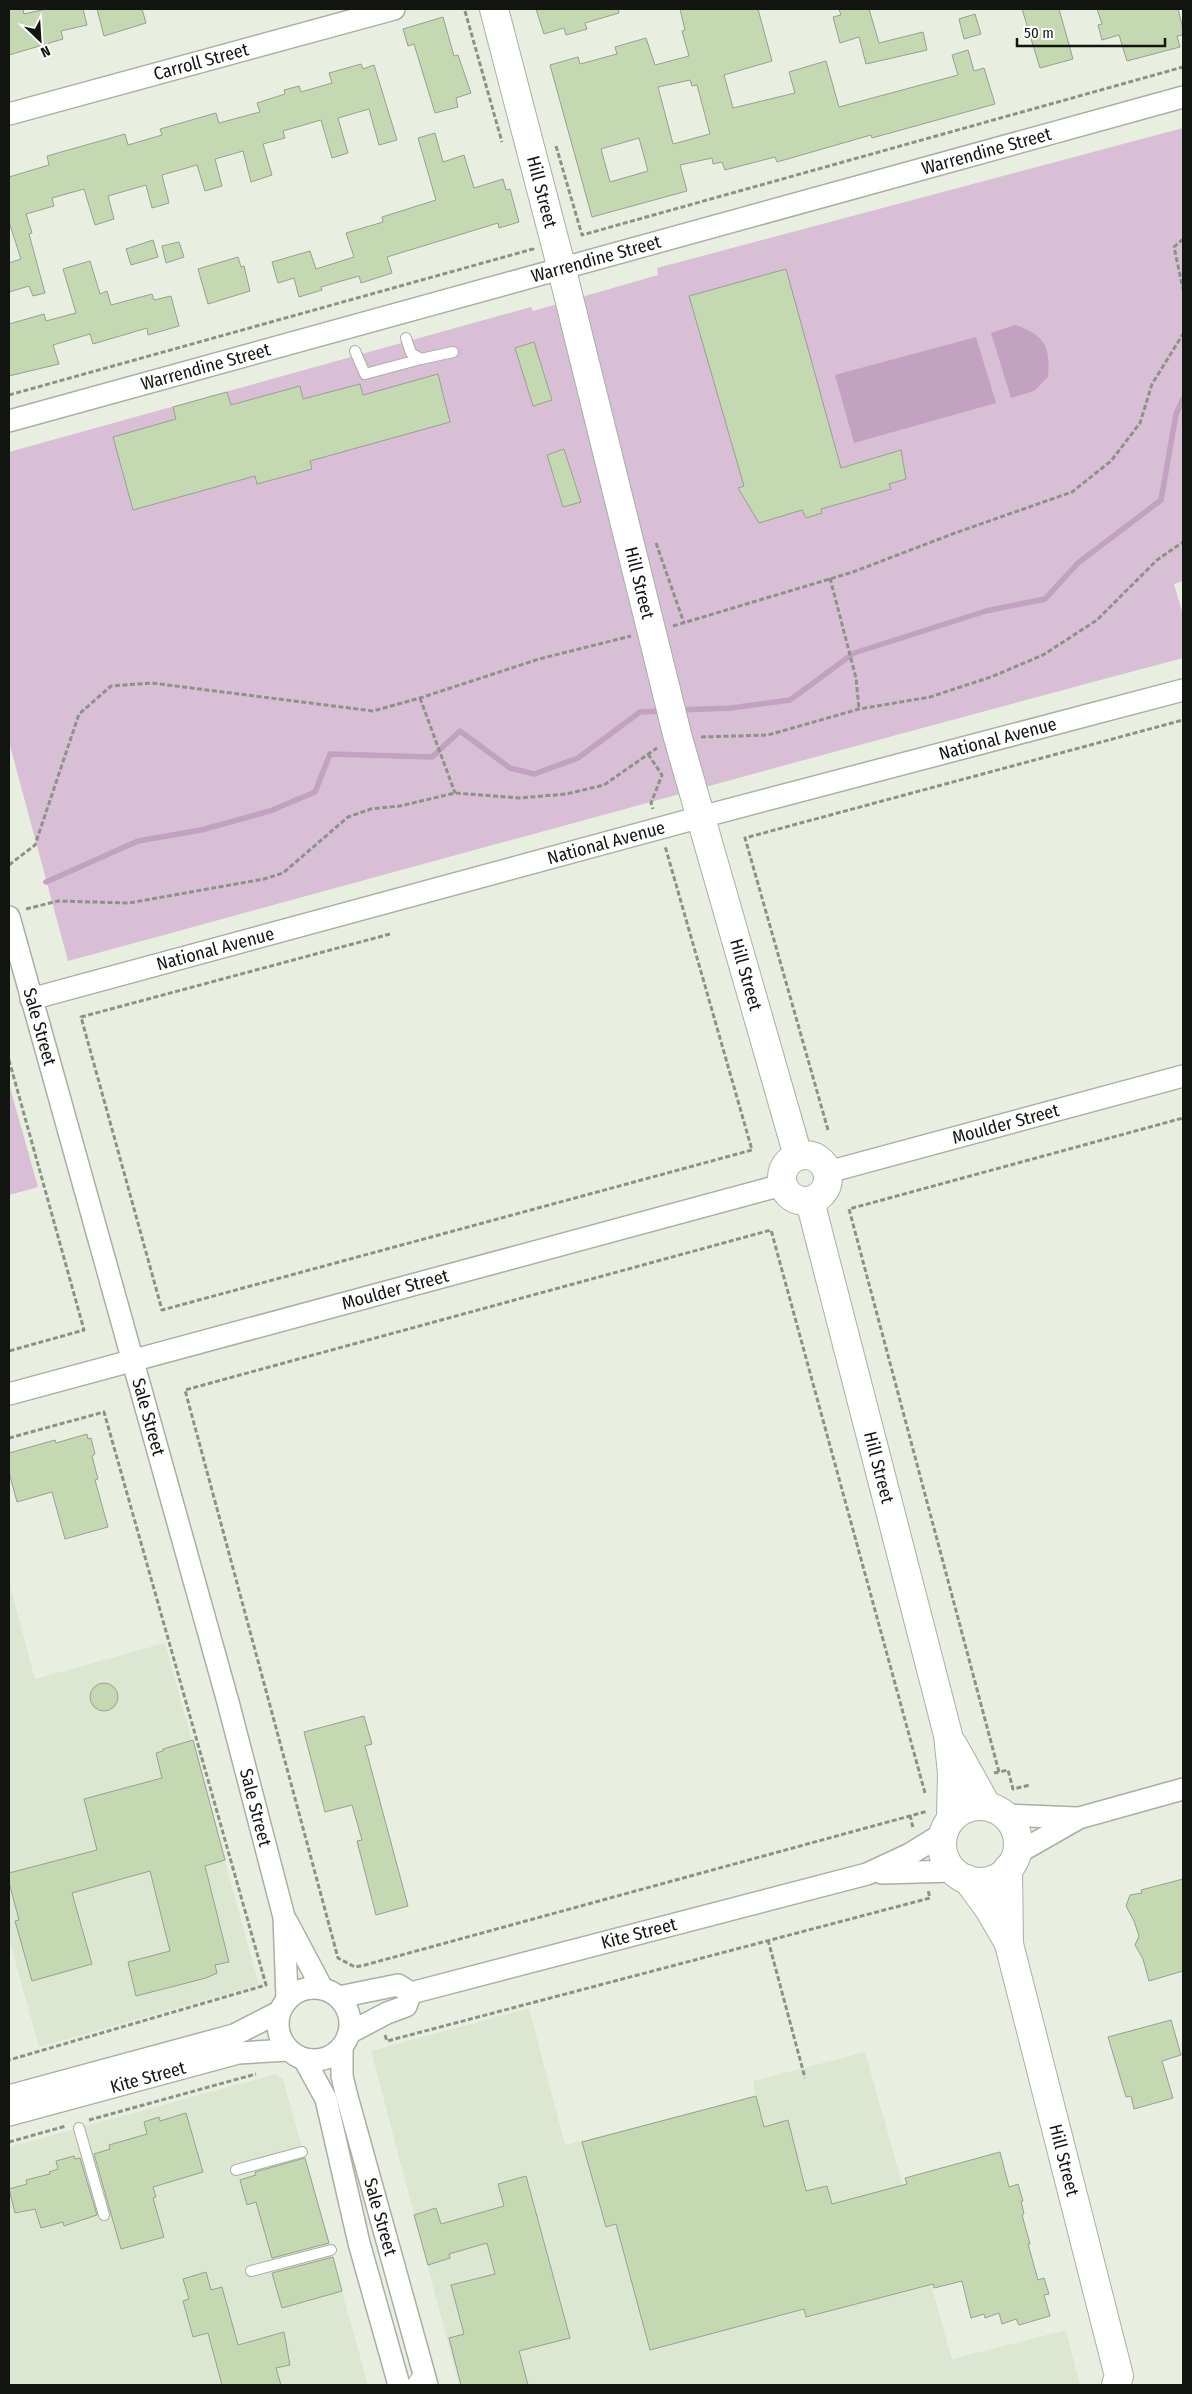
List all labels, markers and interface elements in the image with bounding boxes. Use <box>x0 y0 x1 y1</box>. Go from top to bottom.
north arrow <box>15 15 65 65</box>
scale bar <box>1017 15 1164 47</box>
text: 50 m <box>1024 24 1054 42</box>
street label: Carroll Street <box>151 38 251 85</box>
text: N <box>38 42 53 61</box>
street label: Warrendine Street <box>919 123 1054 180</box>
street label: Hill Street <box>522 154 562 230</box>
street label: Warrendine Street <box>529 231 663 287</box>
street label: Warrendine Street <box>138 338 273 395</box>
street label: Hill Street <box>620 544 659 621</box>
street label: National Avenue <box>936 713 1059 765</box>
street label: National Avenue <box>545 816 668 869</box>
street label: National Avenue <box>154 922 277 975</box>
street label: Hill Street <box>725 936 767 1013</box>
street label: Sale Street <box>18 985 61 1068</box>
street label: Moulder Street <box>950 1099 1062 1149</box>
street label: Moulder Street <box>339 1265 451 1315</box>
street label: Sale Street <box>127 1376 170 1458</box>
street label: Hill Street <box>859 1429 899 1506</box>
street label: Sale Street <box>235 1766 276 1849</box>
street label: Kite Street <box>599 1913 679 1954</box>
street label: Kite Street <box>108 2057 188 2098</box>
street label: Hill Street <box>1044 2122 1084 2199</box>
street label: Sale Street <box>359 2176 402 2258</box>

